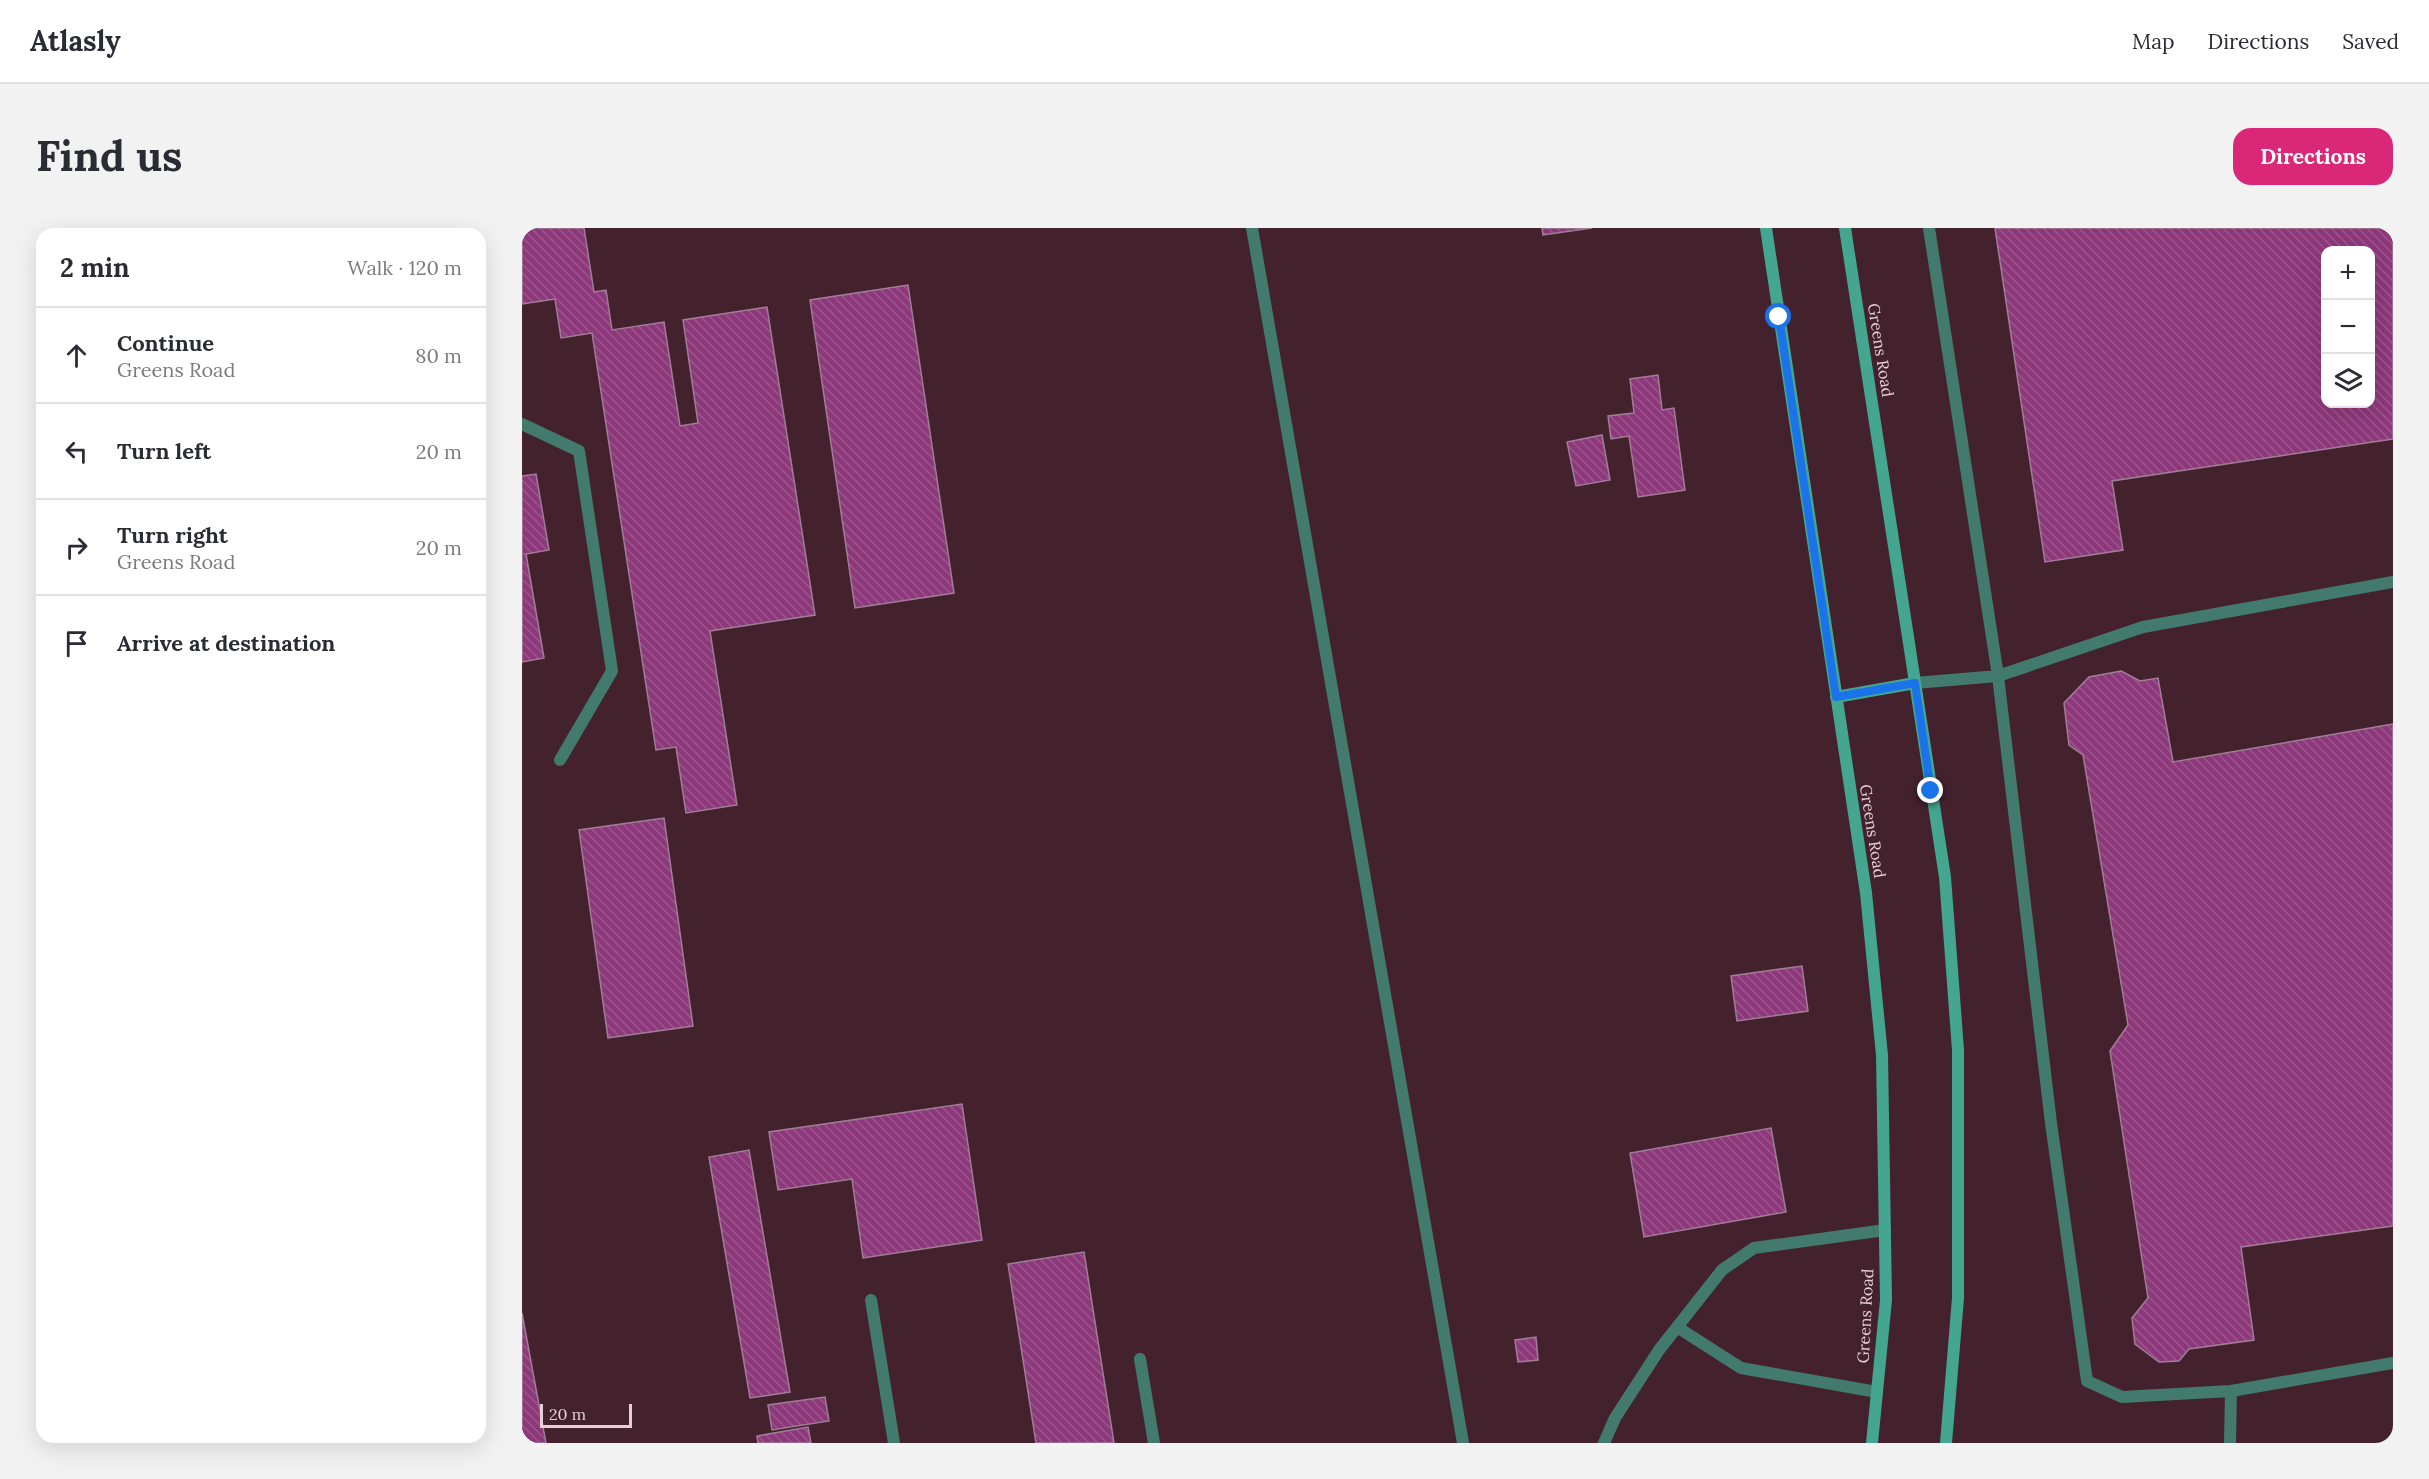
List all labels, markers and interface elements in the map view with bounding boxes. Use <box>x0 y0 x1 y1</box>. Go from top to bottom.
text: Atlasly <box>30 23 121 59</box>
text: Map <box>2132 28 2175 55</box>
text: Directions <box>2208 28 2309 55</box>
text: Saved <box>2342 28 2399 55</box>
button: Directions <box>2233 128 2393 185</box>
text: Find us <box>36 129 182 183</box>
map controls <box>2321 246 2375 408</box>
button: + <box>2321 246 2375 300</box>
text: 2 min <box>60 251 130 284</box>
text: Walk · 120 m <box>347 255 462 280</box>
button: − <box>2321 300 2375 354</box>
street label: Greens Road <box>1864 302 1898 399</box>
route start <box>1765 303 1791 329</box>
text: Continue <box>117 329 214 357</box>
icon: ahead <box>60 339 93 372</box>
text: 80 m <box>415 343 462 368</box>
button: layers <box>2321 354 2375 408</box>
text: Greens Road <box>117 357 235 382</box>
icon: left <box>60 435 93 468</box>
text: Turn left <box>117 437 211 465</box>
text: 20 m <box>416 439 462 464</box>
text: Turn right <box>117 521 228 549</box>
icon: right <box>60 531 93 564</box>
text: 20 m <box>416 535 462 560</box>
text: Greens Road <box>117 549 235 574</box>
icon: arrive <box>60 627 93 660</box>
text: Arrive at destination <box>117 629 335 657</box>
route end <box>1917 777 1943 803</box>
street label: Greens Road <box>1856 783 1890 880</box>
street label: Greens Road <box>1853 1268 1877 1364</box>
scale bar <box>540 1401 632 1428</box>
text: 20 m <box>549 1404 586 1424</box>

